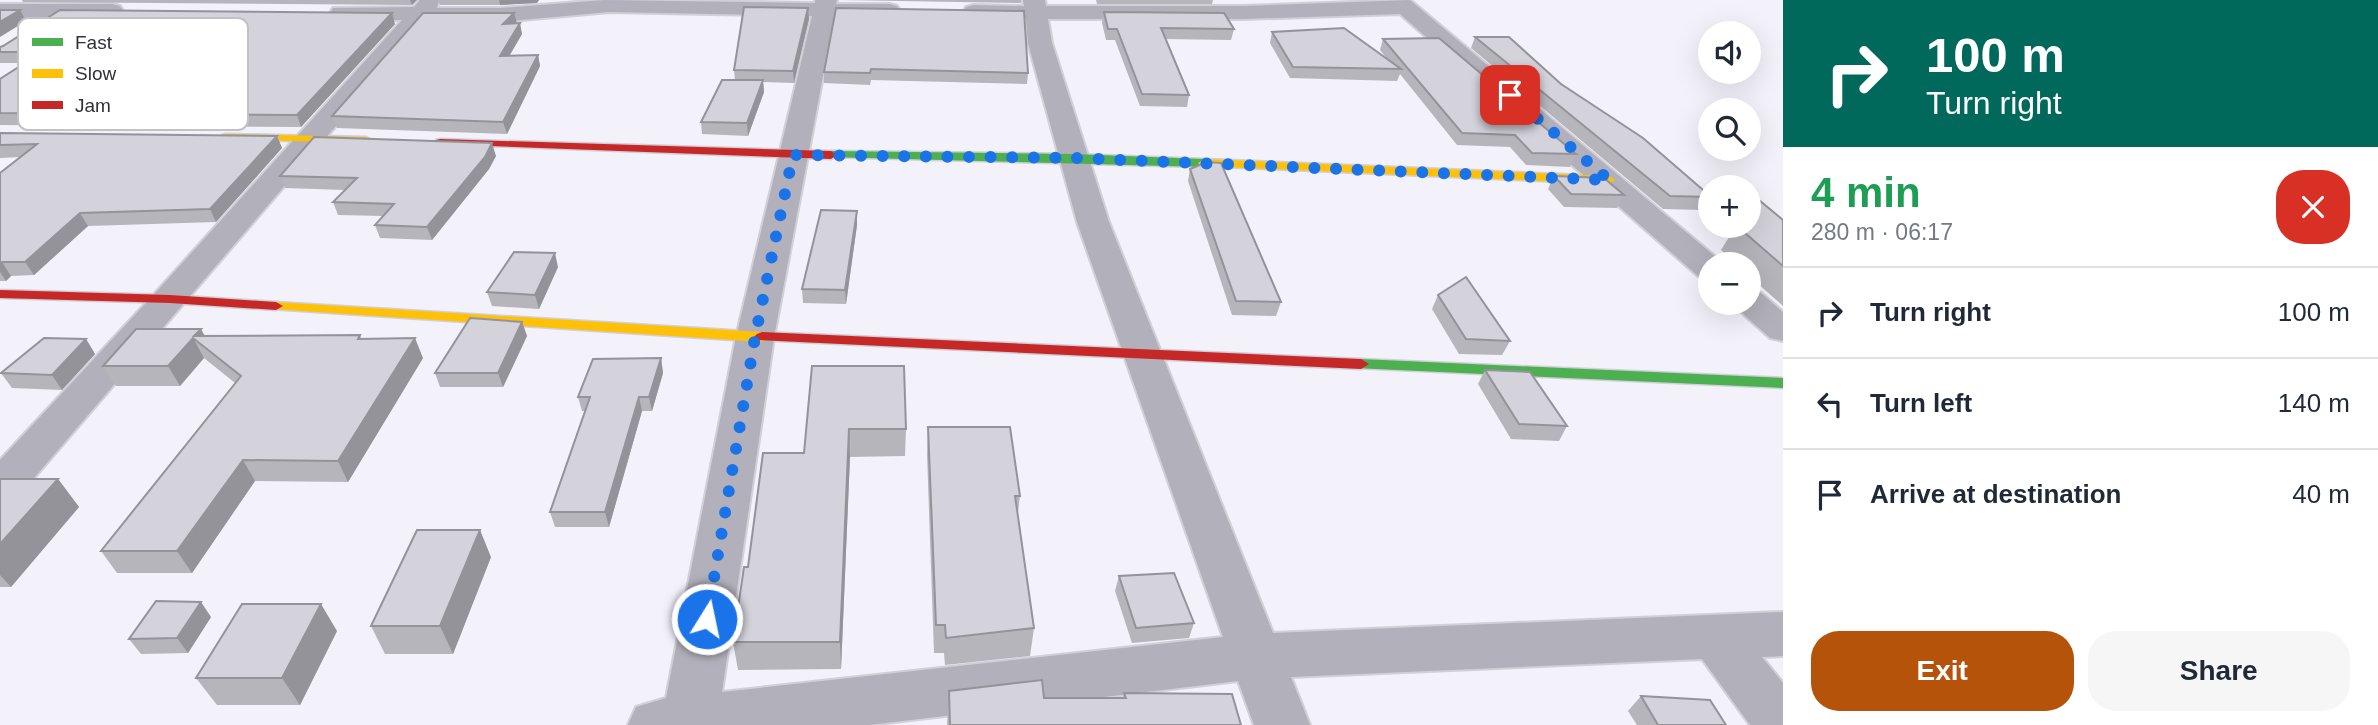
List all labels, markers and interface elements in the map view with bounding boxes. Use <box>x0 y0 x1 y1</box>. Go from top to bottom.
legend <box>18 18 248 130</box>
map controls <box>1698 21 1761 315</box>
button: sound <box>1698 21 1761 84</box>
icon: right <box>1811 28 1902 119</box>
text: 100 m <box>1926 28 2065 82</box>
text: Fast <box>75 32 113 53</box>
text: Slow <box>75 63 116 84</box>
pin <box>1480 65 1540 125</box>
icon: arrive <box>1491 76 1529 114</box>
text: Turn right <box>1926 85 2062 121</box>
text: Jam <box>75 95 111 116</box>
button: search <box>1698 98 1761 161</box>
text: 4 min <box>1811 169 1921 216</box>
button: close <box>2276 170 2350 244</box>
button: + <box>1698 175 1761 238</box>
text: 280 m · 06:17 <box>1811 219 1953 245</box>
button: − <box>1698 252 1761 315</box>
icon: right <box>1811 294 1849 332</box>
text: Turn right <box>1870 297 1991 327</box>
text: 100 m <box>2278 297 2350 327</box>
icon: left <box>1811 385 1849 423</box>
text: Turn left <box>1870 388 1972 418</box>
text: 140 m <box>2278 388 2350 418</box>
icon: arrive <box>1811 476 1849 514</box>
text: Arrive at destination <box>1870 479 2121 509</box>
text: 40 m <box>2292 479 2350 509</box>
position arrow <box>670 582 744 656</box>
button: Exit <box>1811 631 2074 711</box>
button: Share <box>2088 631 2350 711</box>

